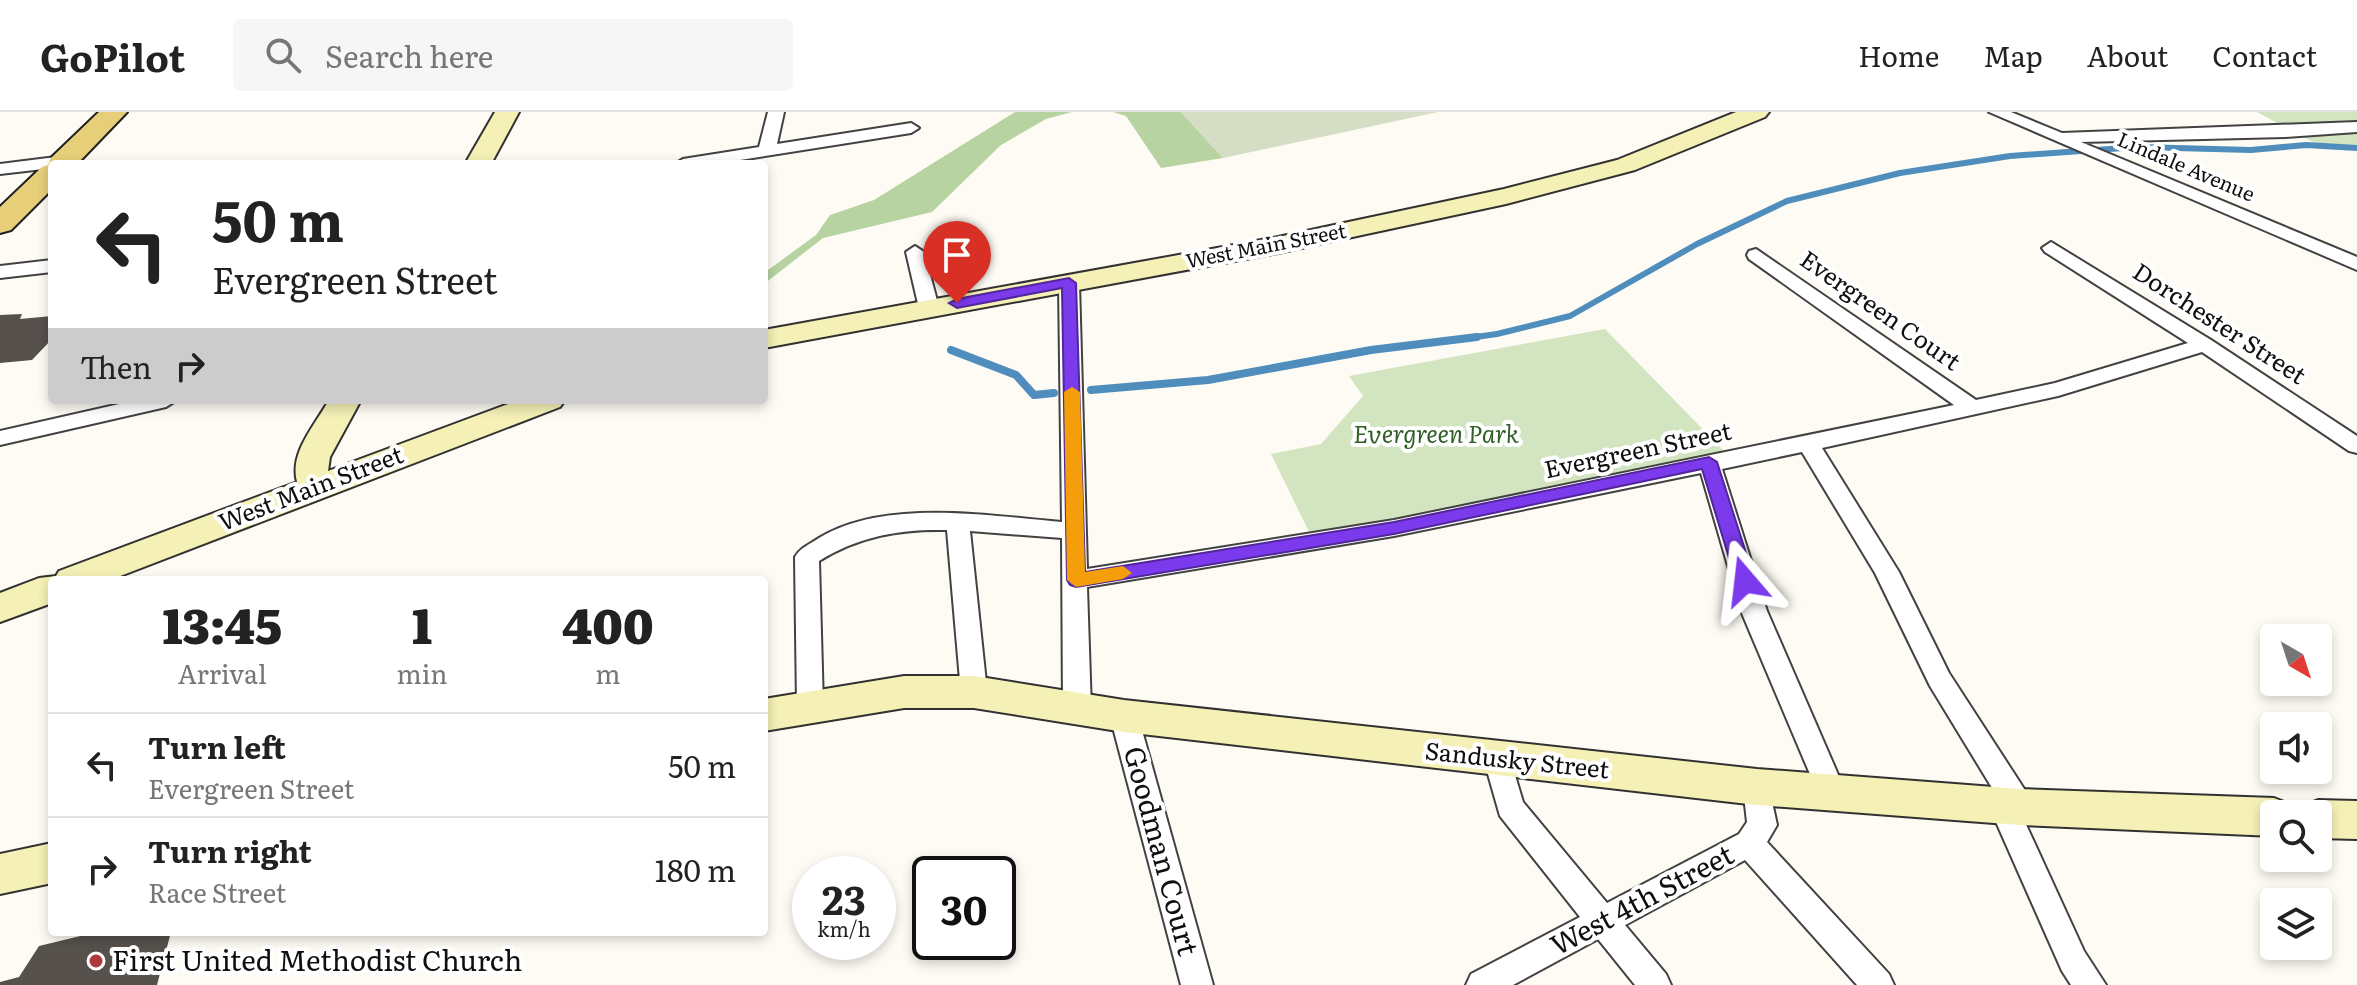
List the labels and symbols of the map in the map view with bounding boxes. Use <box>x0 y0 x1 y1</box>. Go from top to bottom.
street label: Lindale Avenue <box>2113 123 2260 208</box>
street label: West Main Street <box>1183 214 1348 274</box>
pin <box>923 221 991 303</box>
street label: Evergreen Court <box>1794 240 1969 378</box>
street label: Dorchester Street <box>2127 253 2314 391</box>
street label: Evergreen Street <box>1541 412 1735 485</box>
park label: Evergreen Park <box>1353 415 1520 450</box>
street label: West Main Street <box>213 435 408 538</box>
position arrow <box>1703 539 1787 623</box>
north arrow <box>2260 624 2332 696</box>
street label: Sandusky Street <box>1424 731 1611 786</box>
street label: Goodman Court <box>1115 741 1211 960</box>
street label: West 4th Street <box>1542 832 1741 964</box>
speed limit sign: 30 <box>912 856 1016 960</box>
place label: First United Methodist Church <box>112 938 522 980</box>
marker: First United Methodist Church <box>87 952 105 970</box>

